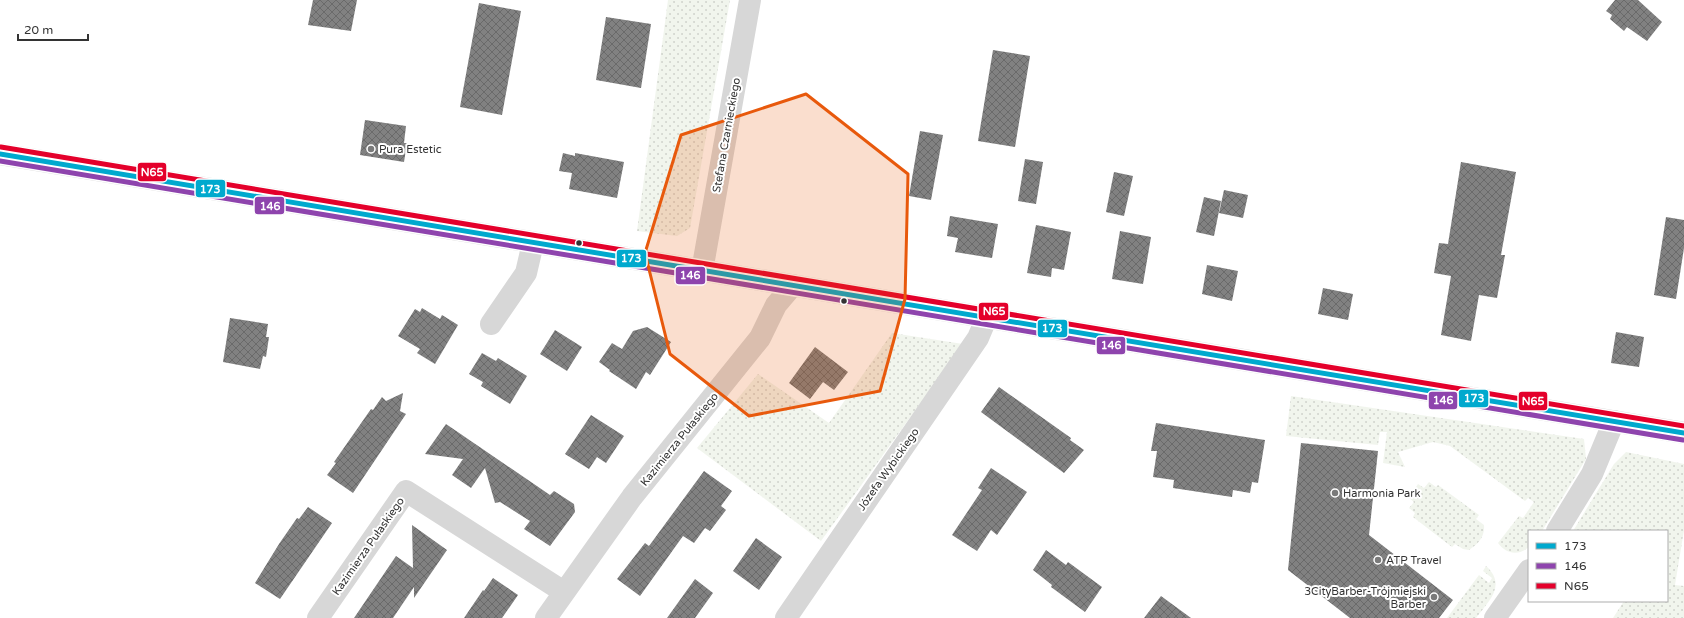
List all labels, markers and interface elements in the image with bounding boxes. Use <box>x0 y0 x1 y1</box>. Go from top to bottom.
scale bar <box>18 16 88 42</box>
text: 20 m <box>24 23 53 37</box>
street label: Stefana Czarnieckiego <box>710 76 743 194</box>
place label: Pura Estetic <box>379 143 442 156</box>
marker: Pura Estetic <box>366 144 376 154</box>
line badge: N65 <box>137 162 167 182</box>
text: N65 <box>141 166 163 179</box>
line badge: 173 <box>195 179 226 198</box>
text: 173 <box>200 183 220 196</box>
line badge: 146 <box>254 196 285 215</box>
text: 146 <box>260 200 280 213</box>
unlabelled marker <box>574 238 584 248</box>
line badge: 173 <box>616 249 647 268</box>
text: 173 <box>621 252 641 265</box>
line badge: 146 <box>675 266 706 285</box>
text: 146 <box>680 269 700 282</box>
unlabelled marker <box>839 296 849 306</box>
line badge: N65 <box>978 302 1009 321</box>
text: N65 <box>983 305 1005 318</box>
line badge: 173 <box>1037 319 1068 338</box>
text: 173 <box>1042 322 1062 335</box>
line badge: 146 <box>1096 336 1126 355</box>
text: 146 <box>1101 339 1121 352</box>
line badge: 173 <box>1458 389 1489 408</box>
street label: Kazimierza Pułaskiego <box>638 390 721 489</box>
line badge: 146 <box>1428 391 1458 410</box>
line badge: N65 <box>1518 391 1548 411</box>
text: 173 <box>1464 392 1484 405</box>
text: 146 <box>1433 394 1453 407</box>
text: N65 <box>1522 395 1544 408</box>
street label: Józefa Wybickiego <box>855 425 922 513</box>
place label: Harmonia Park <box>1343 487 1420 500</box>
marker: Harmonia Park <box>1330 488 1340 498</box>
street label: Kazimierza Pułaskiego <box>330 495 407 598</box>
legend <box>1528 530 1668 602</box>
text: 173 <box>1564 539 1587 553</box>
place label: ATP Travel <box>1386 554 1442 567</box>
marker: ATP Travel <box>1373 555 1383 565</box>
text: 146 <box>1564 559 1587 573</box>
text: N65 <box>1564 579 1589 593</box>
place label: 3CityBarber-Trójmiejski Barber <box>1304 585 1427 611</box>
marker: 3CityBarber-Trójmiejski Barber <box>1429 592 1439 602</box>

